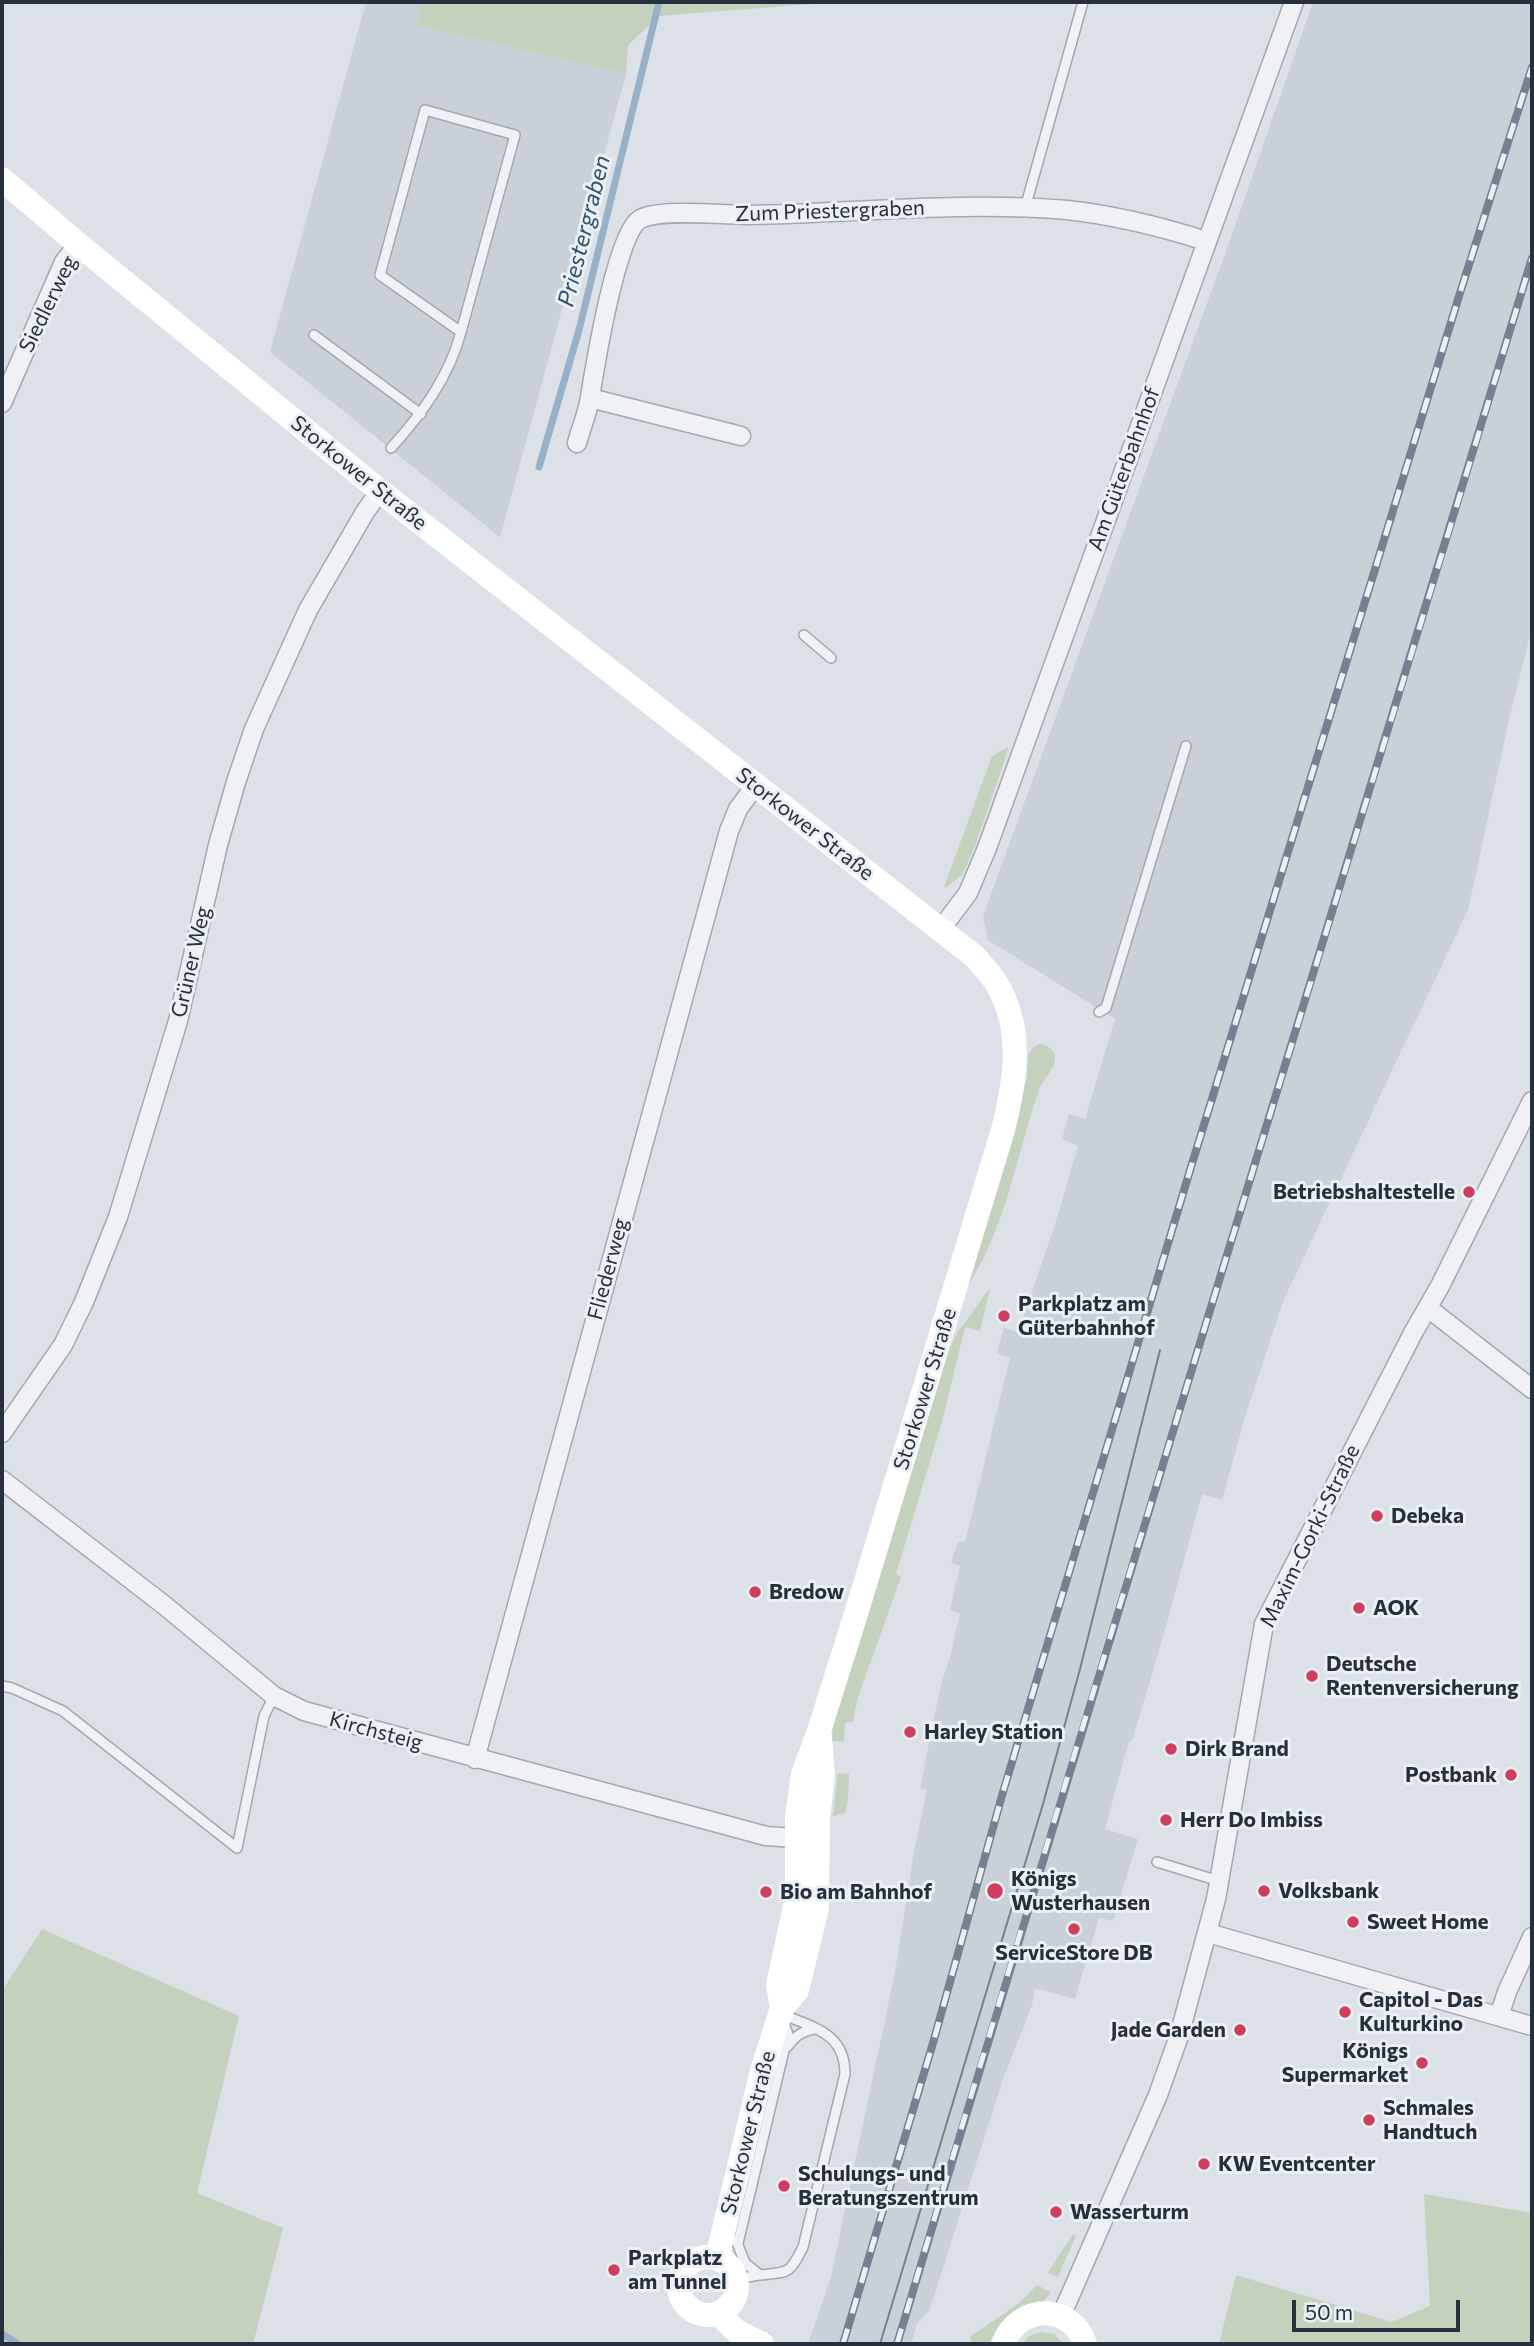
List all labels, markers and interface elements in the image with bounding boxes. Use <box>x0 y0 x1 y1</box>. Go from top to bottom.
water label: Priestergraben <box>552 152 616 310</box>
street label: Zum Priestergraben <box>735 195 925 227</box>
street label: Siedlerweg <box>14 251 82 357</box>
street label: Am Güterbahnhof <box>1083 384 1165 554</box>
street label: Storkower Straße <box>286 410 432 536</box>
street label: Storkower Straße <box>731 762 879 886</box>
street label: Grüner Weg <box>166 904 216 1020</box>
place label: Betriebshaltestelle <box>1273 1179 1455 1205</box>
marker: Betriebshaltestelle <box>1461 1184 1477 1200</box>
street label: Fliederweg <box>582 1215 634 1323</box>
place label: Parkplatz am Güterbahnhof <box>1018 1291 1155 1341</box>
street label: Storkower Straße <box>888 1305 962 1473</box>
marker: Parkplatz am Güterbahnhof <box>996 1308 1012 1324</box>
street label: Maxim-Gorki-Straße <box>1255 1440 1365 1632</box>
place label: Debeka <box>1391 1503 1464 1529</box>
marker: Debeka <box>1369 1508 1385 1524</box>
place label: Bredow <box>769 1579 844 1605</box>
marker: Bredow <box>747 1584 763 1600</box>
place label: AOK <box>1373 1595 1419 1621</box>
marker: AOK <box>1351 1600 1367 1616</box>
place label: Deutsche Rentenversicherung <box>1326 1651 1518 1701</box>
marker: Deutsche Rentenversicherung <box>1304 1668 1320 1684</box>
street label: Kirchsteig <box>326 1706 426 1756</box>
place label: Harley Station <box>924 1719 1063 1745</box>
marker: Harley Station <box>902 1724 918 1740</box>
place label: Dirk Brand <box>1185 1736 1289 1762</box>
marker: Dirk Brand <box>1163 1741 1179 1757</box>
place label: Postbank <box>1405 1762 1497 1788</box>
marker: Postbank <box>1503 1767 1519 1783</box>
place label: Herr Do Imbiss <box>1180 1807 1323 1833</box>
marker: Herr Do Imbiss <box>1158 1812 1174 1828</box>
place label: Königs Wusterhausen <box>1011 1866 1150 1916</box>
place label: Volksbank <box>1278 1878 1379 1904</box>
place label: Bio am Bahnhof <box>780 1879 932 1905</box>
marker: Königs Wusterhausen <box>985 1881 1005 1901</box>
marker: Volksbank <box>1256 1883 1272 1899</box>
marker: Bio am Bahnhof <box>758 1884 774 1900</box>
place label: Sweet Home <box>1367 1909 1489 1935</box>
marker: Sweet Home <box>1345 1914 1361 1930</box>
marker: ServiceStore DB <box>1066 1921 1082 1937</box>
place label: ServiceStore DB <box>995 1940 1153 1966</box>
place label: Capitol - Das Kulturkino <box>1359 1987 1483 2037</box>
marker: Capitol - Das Kulturkino <box>1337 2004 1353 2020</box>
place label: Jade Garden <box>1111 2017 1226 2043</box>
marker: Jade Garden <box>1232 2022 1248 2038</box>
place label: Königs Supermarket <box>1282 2038 1408 2088</box>
street label: Storkower Straße <box>715 2048 781 2218</box>
marker: Königs Supermarket <box>1414 2055 1430 2071</box>
place label: Schmales Handtuch <box>1383 2095 1477 2145</box>
marker: Schmales Handtuch <box>1361 2112 1377 2128</box>
place label: KW Eventcenter <box>1218 2151 1376 2177</box>
marker: KW Eventcenter <box>1196 2156 1212 2172</box>
place label: Schulungs- und Beratungszentrum <box>798 2161 979 2211</box>
marker: Schulungs- und Beratungszentrum <box>776 2178 792 2194</box>
place label: Wasserturm <box>1070 2199 1189 2225</box>
marker: Wasserturm <box>1048 2204 1064 2220</box>
place label: Parkplatz am Tunnel <box>628 2245 727 2295</box>
marker: Parkplatz am Tunnel <box>606 2262 622 2278</box>
scale bar <box>1296 2286 1464 2330</box>
text: 50 m <box>1305 2299 1353 2324</box>

